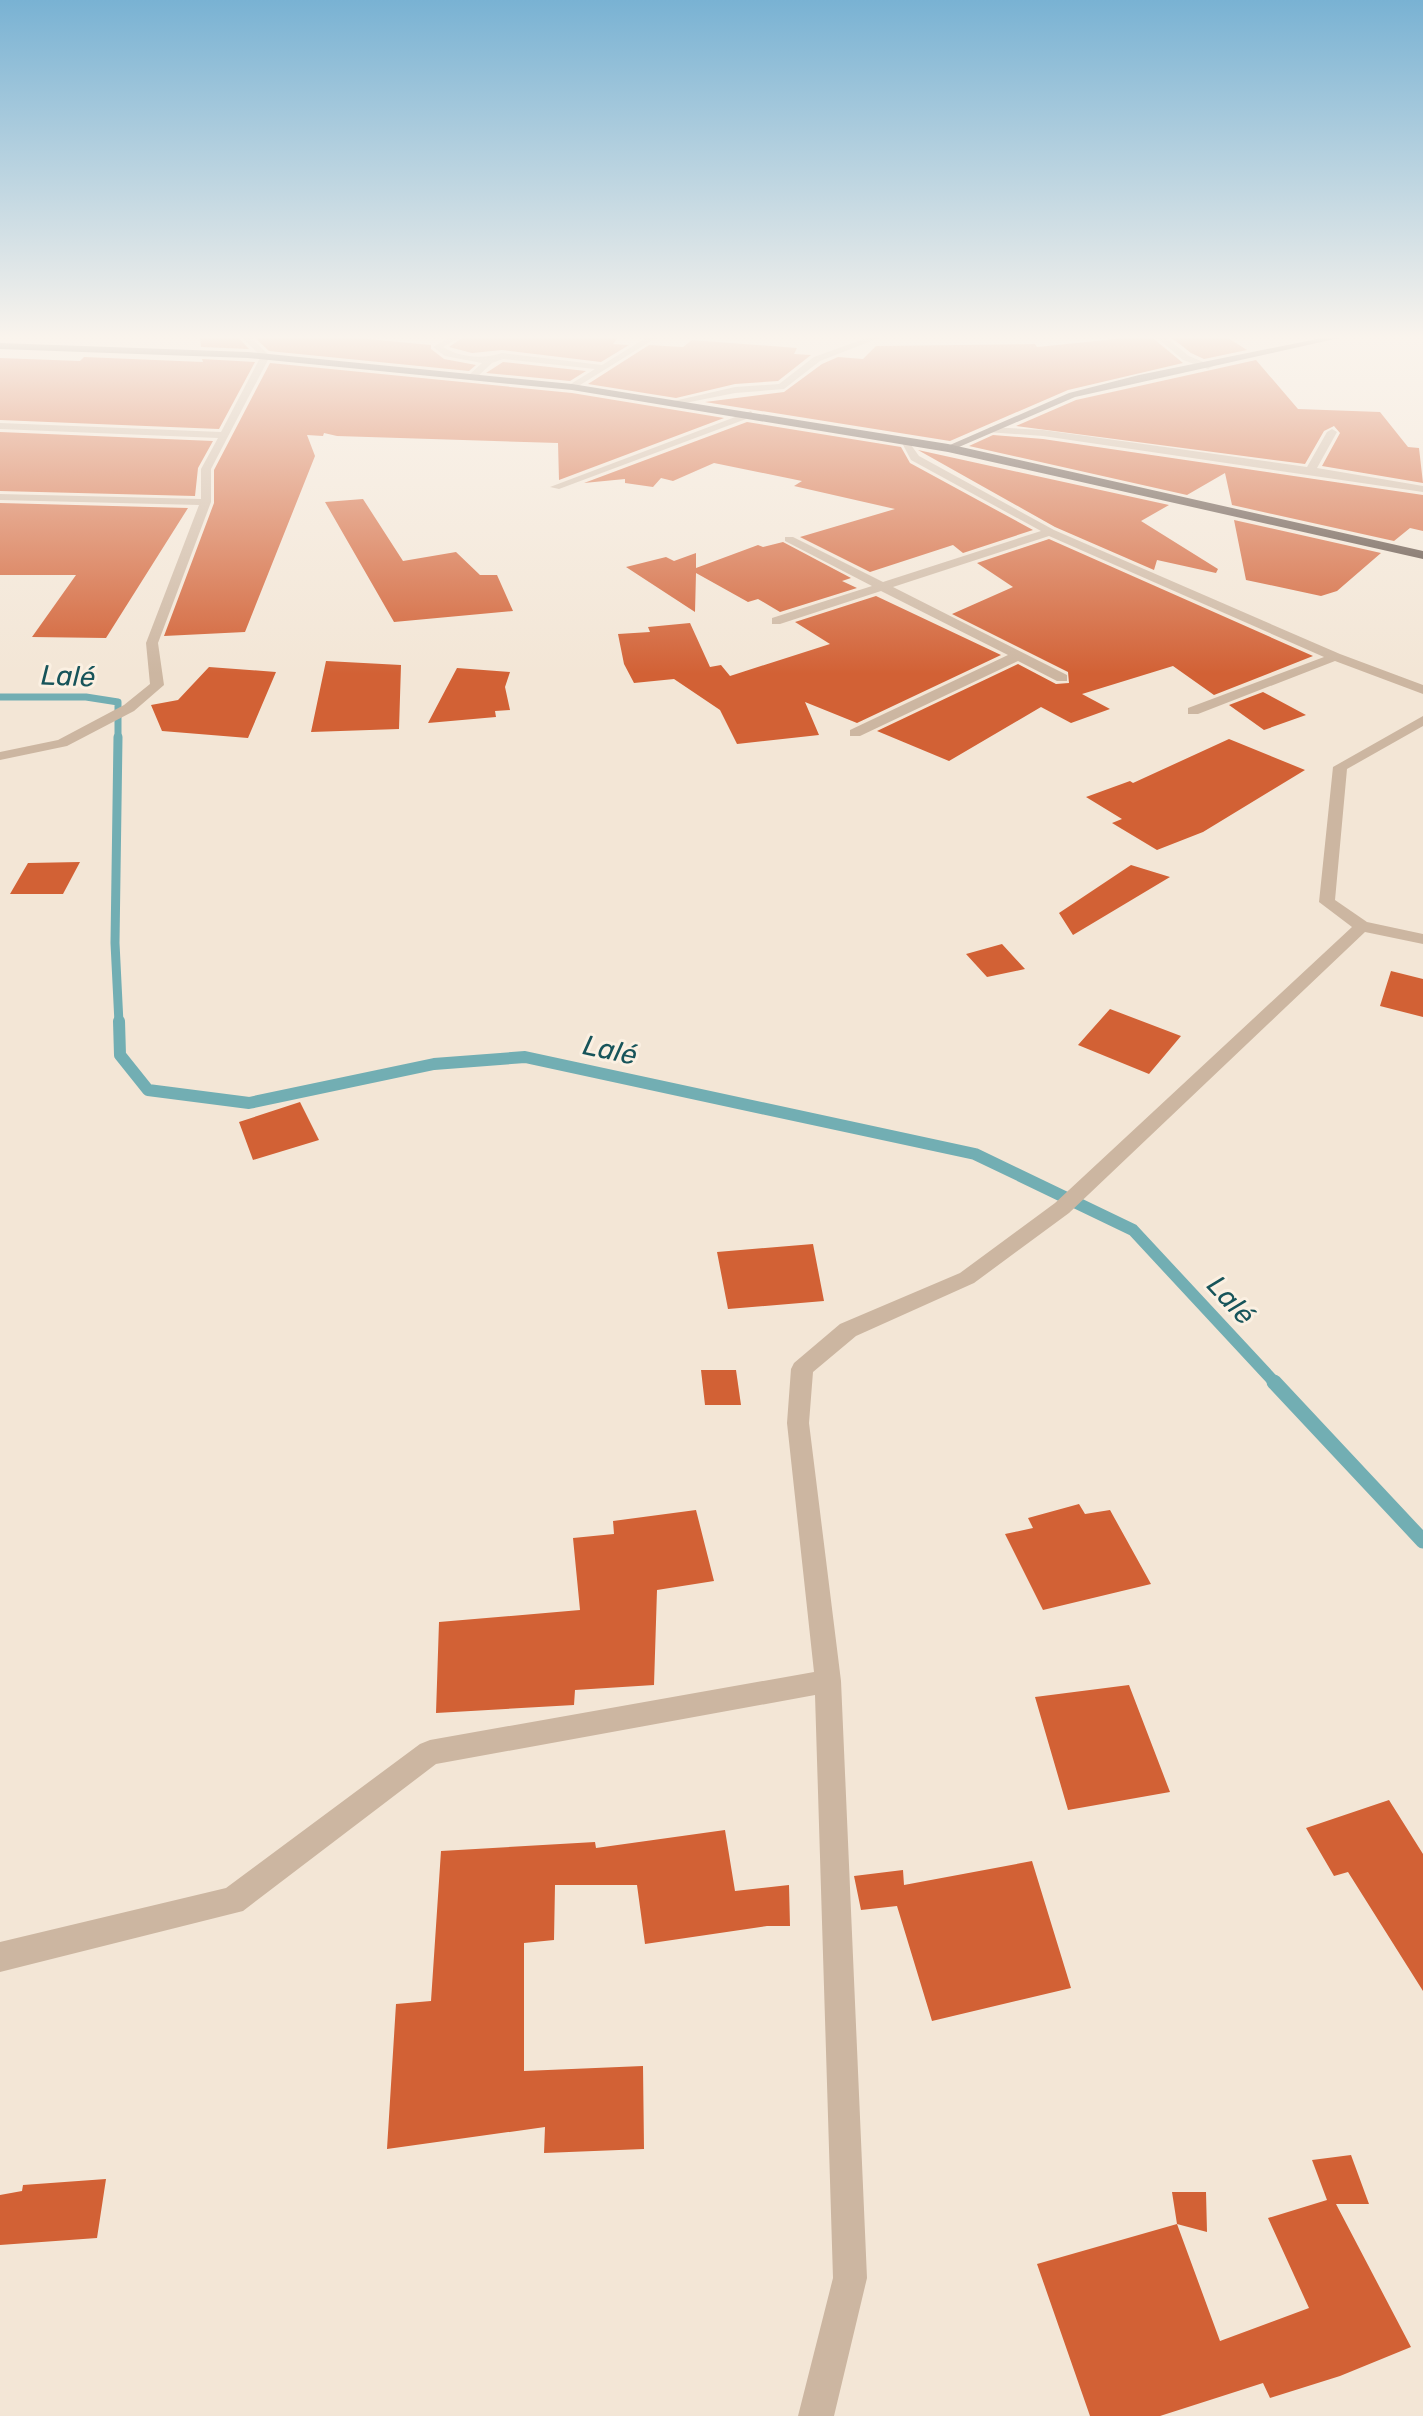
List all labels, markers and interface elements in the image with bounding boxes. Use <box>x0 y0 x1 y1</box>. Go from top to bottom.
water label: Lalé <box>40 659 96 693</box>
water label: Lalé <box>580 1028 640 1072</box>
water label: Lalé <box>1200 1269 1262 1331</box>

